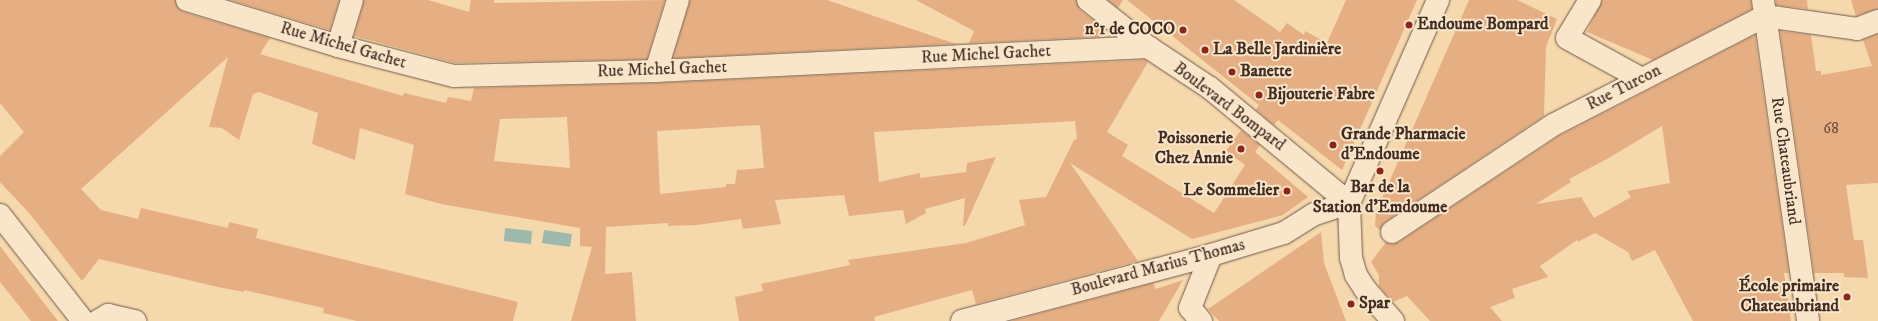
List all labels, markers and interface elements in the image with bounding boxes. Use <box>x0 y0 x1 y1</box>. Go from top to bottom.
place label: Endoume Bompard <box>1417 15 1549 35</box>
street label: Rue Michel Gachet <box>278 18 408 74</box>
place label: n°1 de COCO <box>1085 20 1175 40</box>
marker: Endoume Bompard <box>1404 20 1414 30</box>
marker: n°1 de COCO <box>1178 25 1188 35</box>
place label: La Belle Jardinière <box>1213 40 1341 60</box>
street label: Rue Michel Gachet <box>921 41 1051 69</box>
marker: La Belle Jardinière <box>1200 45 1210 55</box>
street label: Rue Michel Gachet <box>597 58 727 82</box>
street label: Boulevard Bompard <box>1169 58 1289 156</box>
street label: Rue Turcon <box>1583 61 1665 115</box>
place label: Banette <box>1240 62 1292 82</box>
marker: Banette <box>1227 67 1237 77</box>
place label: Bijouterie Fabre <box>1267 85 1375 105</box>
marker: Bijouterie Fabre <box>1254 90 1264 100</box>
street label: Rue Chateaubriand <box>1766 96 1804 226</box>
house number: 68 <box>1823 120 1839 138</box>
place label: Grande Pharmacie d'Endoume <box>1341 125 1466 165</box>
place label: Poissonerie Chez Annie <box>1155 129 1233 169</box>
marker: Grande Pharmacie d'Endoume <box>1328 140 1338 150</box>
marker: Poissonerie Chez Annie <box>1236 144 1246 154</box>
marker: Bar de la Station d'Emdoume <box>1375 166 1385 176</box>
place label: Bar de la Station d'Emdoume <box>1313 178 1447 218</box>
place label: Le Sommelier <box>1183 181 1279 201</box>
marker: Le Sommelier <box>1282 186 1292 196</box>
street label: Boulevard Marius Thomas <box>1069 235 1247 301</box>
place label: École primaire Chateaubriand <box>1739 277 1839 317</box>
marker: École primaire Chateaubriand <box>1842 292 1852 302</box>
place label: Spar <box>1359 294 1390 314</box>
marker: Spar <box>1346 299 1356 309</box>

